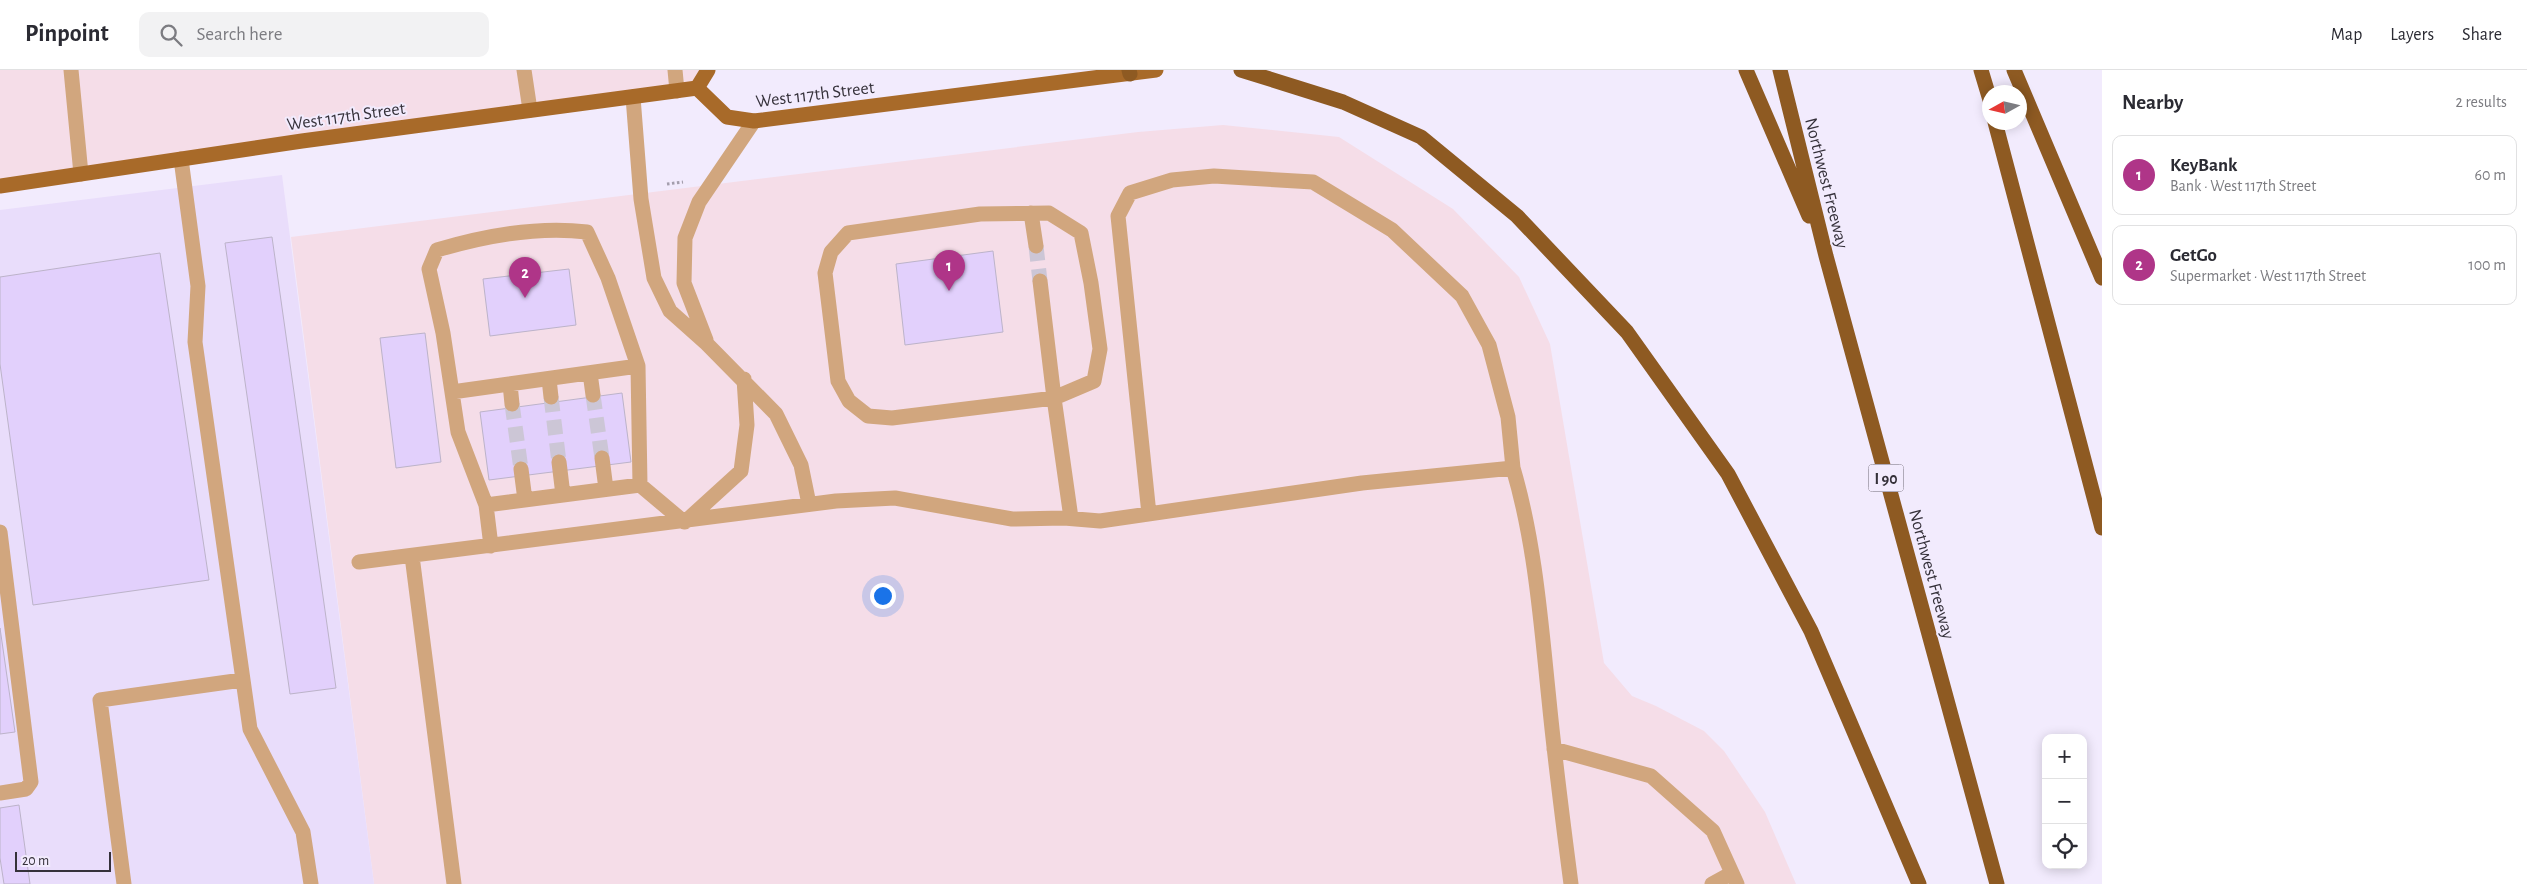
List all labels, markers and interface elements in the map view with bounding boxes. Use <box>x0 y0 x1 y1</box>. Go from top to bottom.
search box <box>139 12 489 57</box>
icon: search <box>157 21 185 49</box>
text: Pinpoint <box>25 22 109 46</box>
text: Search here <box>197 25 283 44</box>
text: Map <box>2331 26 2362 44</box>
text: Layers <box>2390 26 2434 44</box>
text: Share <box>2462 26 2502 44</box>
street label: West 117th Street <box>755 79 876 111</box>
north arrow <box>1982 85 2027 130</box>
text: Nearby <box>2122 92 2183 113</box>
text: 2 results <box>2455 94 2507 110</box>
street label: West 117th Street <box>286 100 407 134</box>
street label: Northwest Freeway <box>1801 116 1851 251</box>
text: KeyBank <box>2170 156 2238 175</box>
text: 1 <box>2136 167 2142 183</box>
text: 60 m <box>2475 167 2506 183</box>
text: Bank · West 117th Street <box>2170 178 2316 194</box>
text: GetGo <box>2170 246 2217 265</box>
pin: 1 <box>933 250 965 291</box>
pin: 2 <box>509 257 541 298</box>
text: 2 <box>2135 257 2143 273</box>
text: 100 m <box>2468 257 2506 273</box>
text: Supermarket · West 117th Street <box>2170 268 2366 284</box>
road number: I 90 <box>1868 464 1904 492</box>
street label: Northwest Freeway <box>1905 507 1957 642</box>
your location <box>870 583 896 609</box>
map controls <box>2042 734 2087 869</box>
button: + <box>2042 734 2087 779</box>
button: − <box>2042 779 2087 824</box>
button: locate <box>2042 824 2087 869</box>
scale bar <box>15 849 111 872</box>
text: 20 m <box>22 854 49 868</box>

